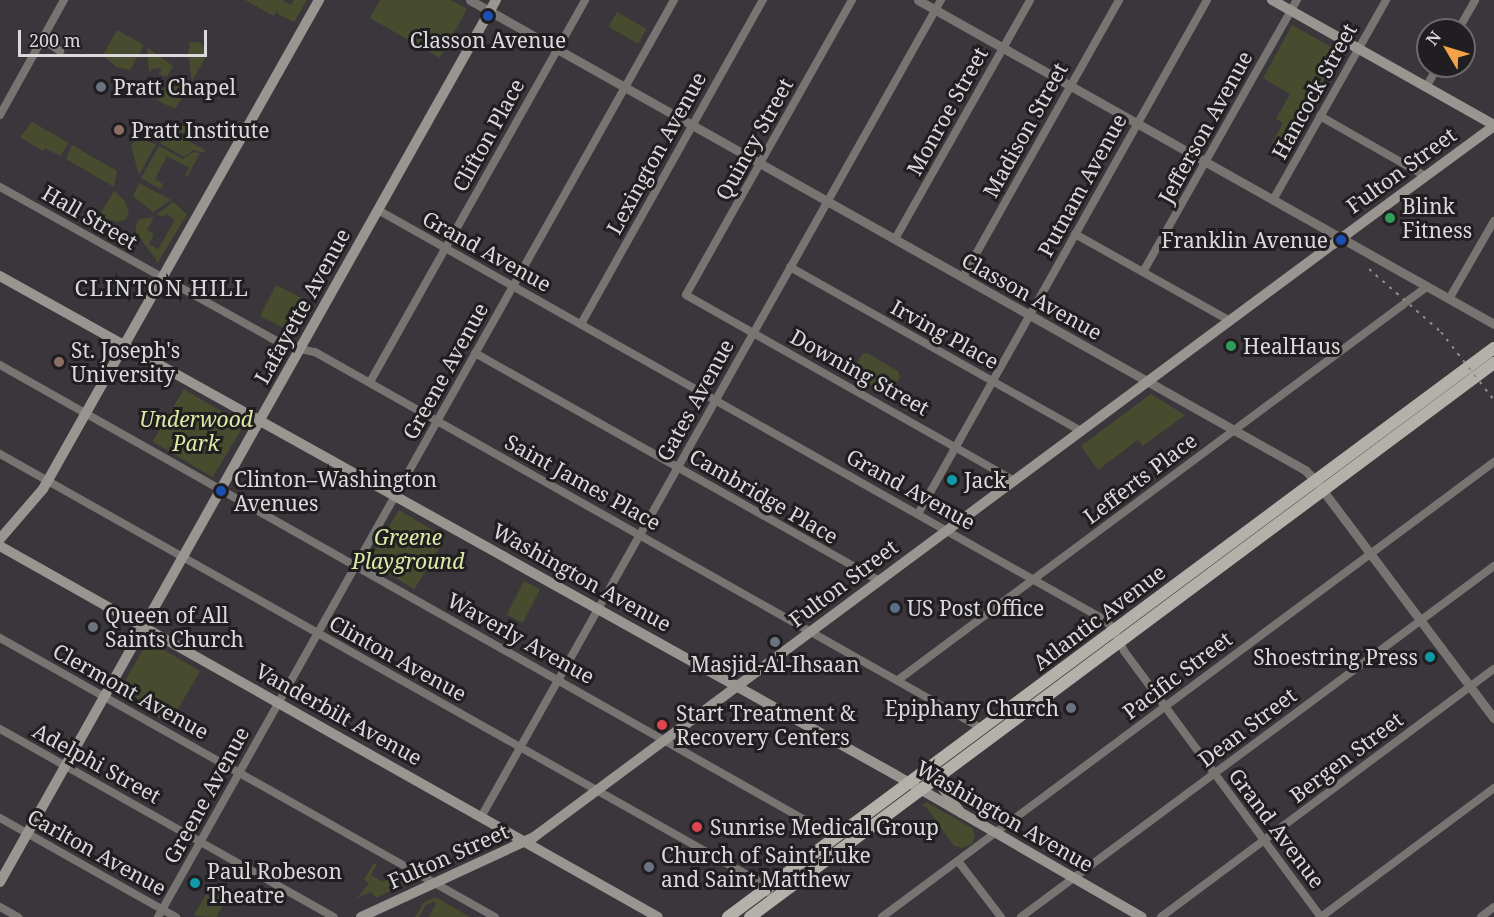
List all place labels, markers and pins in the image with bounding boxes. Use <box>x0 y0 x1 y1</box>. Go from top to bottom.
marker: Classon Avenue <box>479 7 497 25</box>
place label: Classon Avenue <box>410 27 566 53</box>
place label: Pratt Chapel <box>113 74 236 100</box>
marker: Pratt Chapel <box>94 80 108 94</box>
place label: Pratt Institute <box>131 117 269 143</box>
marker: Pratt Institute <box>112 123 126 137</box>
place label: Blink Fitness <box>1402 193 1472 243</box>
marker: Blink Fitness <box>1383 211 1397 225</box>
place label: Franklin Avenue <box>1161 227 1328 253</box>
marker: Franklin Avenue <box>1332 231 1350 249</box>
place label: HealHaus <box>1243 333 1341 359</box>
place label: St. Joseph's University <box>71 337 180 387</box>
marker: HealHaus <box>1224 339 1238 353</box>
marker: St. Joseph's University <box>52 355 66 369</box>
place label: Clinton–Washington Avenues <box>234 466 437 516</box>
place label: Jack <box>964 467 1006 493</box>
marker: Jack <box>945 473 959 487</box>
marker: Clinton–Washington Avenues <box>212 482 230 500</box>
place label: US Post Office <box>907 595 1044 621</box>
marker: US Post Office <box>888 601 902 615</box>
place label: Queen of All Saints Church <box>105 602 244 652</box>
marker: Queen of All Saints Church <box>86 620 100 634</box>
marker: Masjid-Al-Ihsaan <box>768 635 782 649</box>
place label: Shoestring Press <box>1253 644 1418 670</box>
marker: Shoestring Press <box>1423 650 1437 664</box>
place label: Masjid-Al-Ihsaan <box>691 651 859 677</box>
place label: Epiphany Church <box>885 695 1059 721</box>
place label: Start Treatment & Recovery Centers <box>676 700 856 750</box>
marker: Epiphany Church <box>1064 701 1078 715</box>
marker: Start Treatment & Recovery Centers <box>653 716 671 734</box>
place label: Sunrise Medical Group <box>710 814 939 840</box>
marker: Sunrise Medical Group <box>688 818 706 836</box>
place label: Church of Saint Luke and Saint Matthew <box>661 842 871 892</box>
place label: Paul Robeson Theatre <box>207 858 342 908</box>
marker: Church of Saint Luke and Saint Matthew <box>642 860 656 874</box>
marker: Paul Robeson Theatre <box>188 876 202 890</box>

